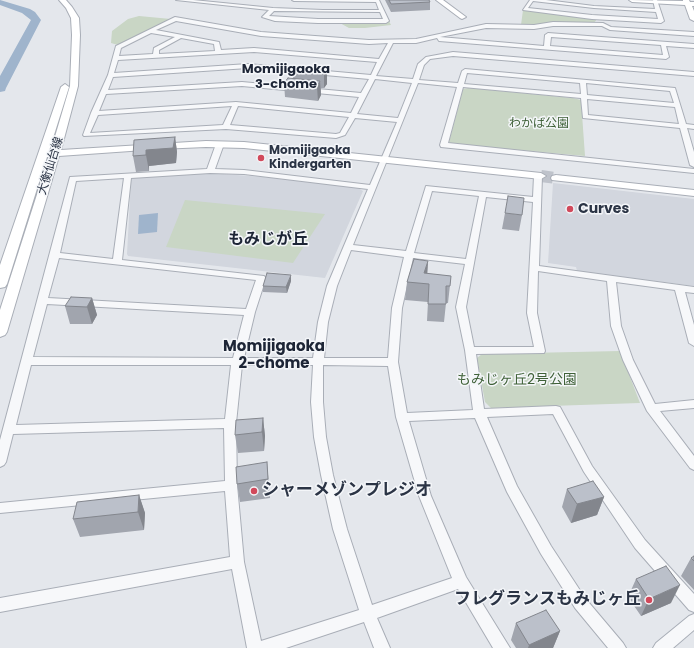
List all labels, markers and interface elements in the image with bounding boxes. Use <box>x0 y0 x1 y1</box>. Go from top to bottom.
district label: Momijigaoka 3-chome <box>242 62 330 93</box>
park label: わかば公園 <box>509 117 569 131</box>
street label: 大衡仙台線 <box>35 135 67 197</box>
place label: Momijigaoka Kindergarten <box>269 144 351 172</box>
marker: Momijigaoka Kindergarten <box>256 153 266 163</box>
place label: Curves <box>578 201 629 217</box>
marker: Curves <box>565 204 575 214</box>
district label: もみじが丘 <box>228 230 308 250</box>
district label: Momijigaoka 2-chome <box>223 338 325 373</box>
park label: もみじヶ丘2号公園 <box>457 372 577 388</box>
place label: シャーメゾンプレジオ <box>262 481 432 501</box>
marker: シャーメゾンプレジオ <box>249 486 259 496</box>
place label: フレグランスもみじヶ丘 <box>454 590 641 610</box>
marker: フレグランスもみじヶ丘 <box>644 595 654 605</box>

